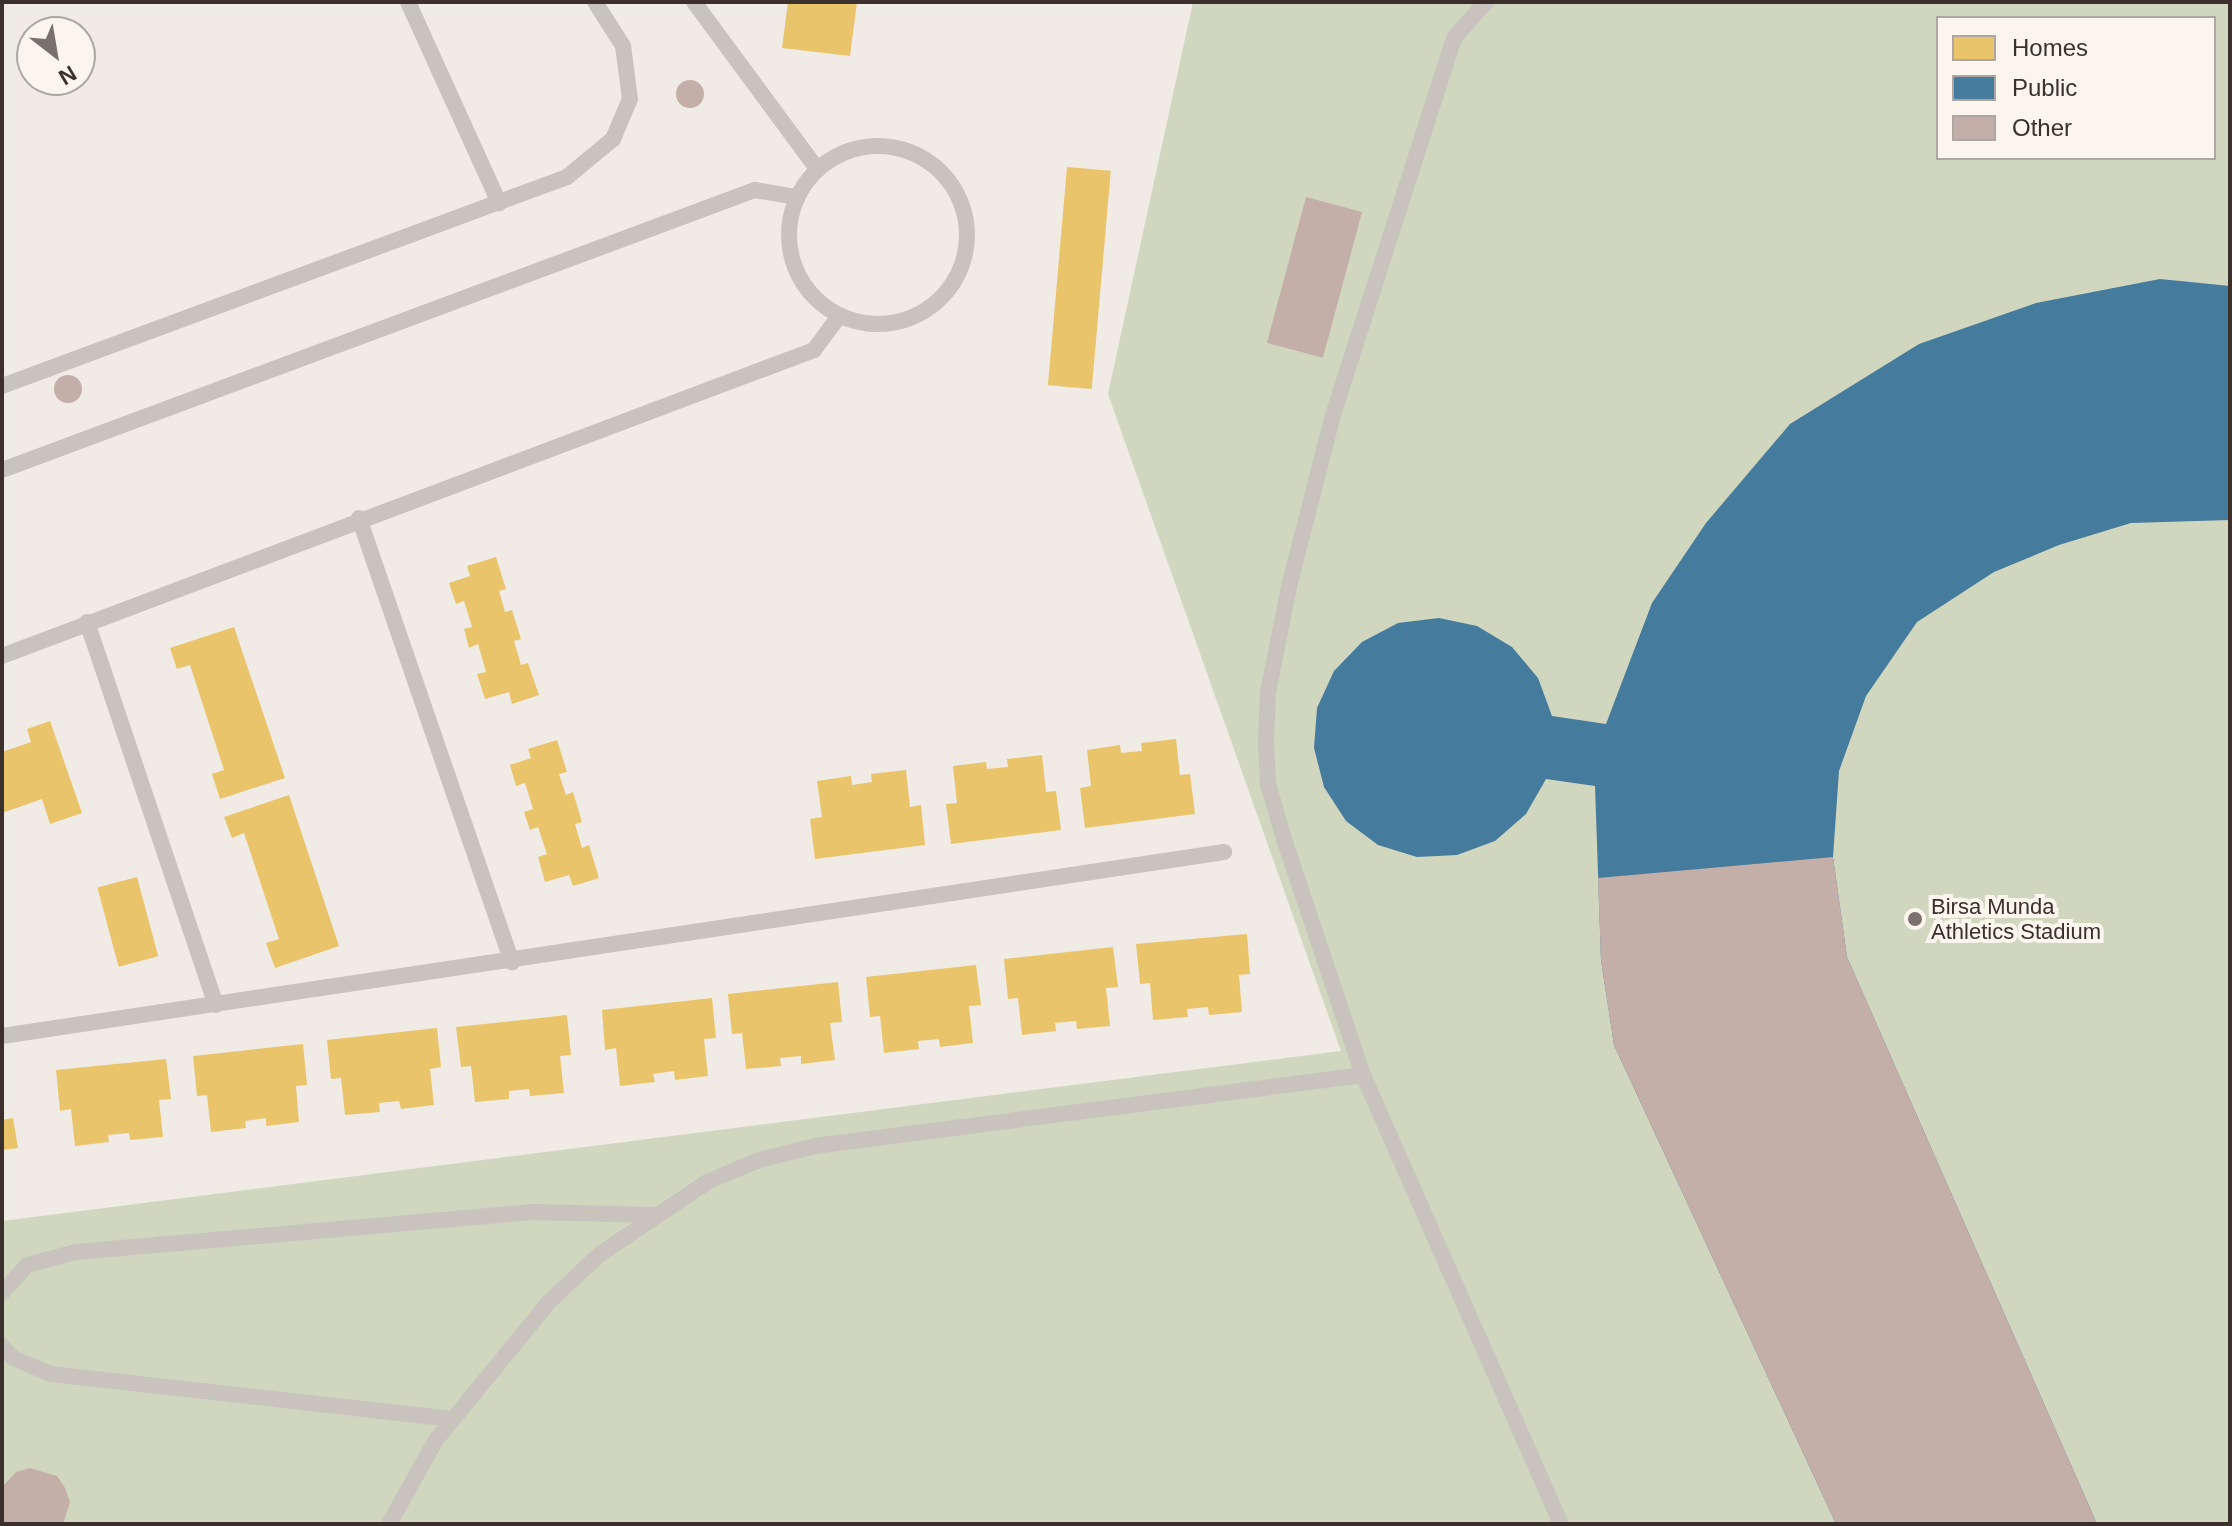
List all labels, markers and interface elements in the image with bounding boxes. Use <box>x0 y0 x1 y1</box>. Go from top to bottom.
north arrow <box>16 16 96 96</box>
legend <box>1936 16 2216 160</box>
text: Homes <box>2012 34 2088 61</box>
text: N <box>54 60 81 90</box>
text: Public <box>2012 74 2077 101</box>
text: Other <box>2012 114 2072 141</box>
place label: Birsa Munda Athletics Stadium <box>1931 893 2101 944</box>
marker: Birsa Munda Athletics Stadium <box>1906 910 1924 928</box>

